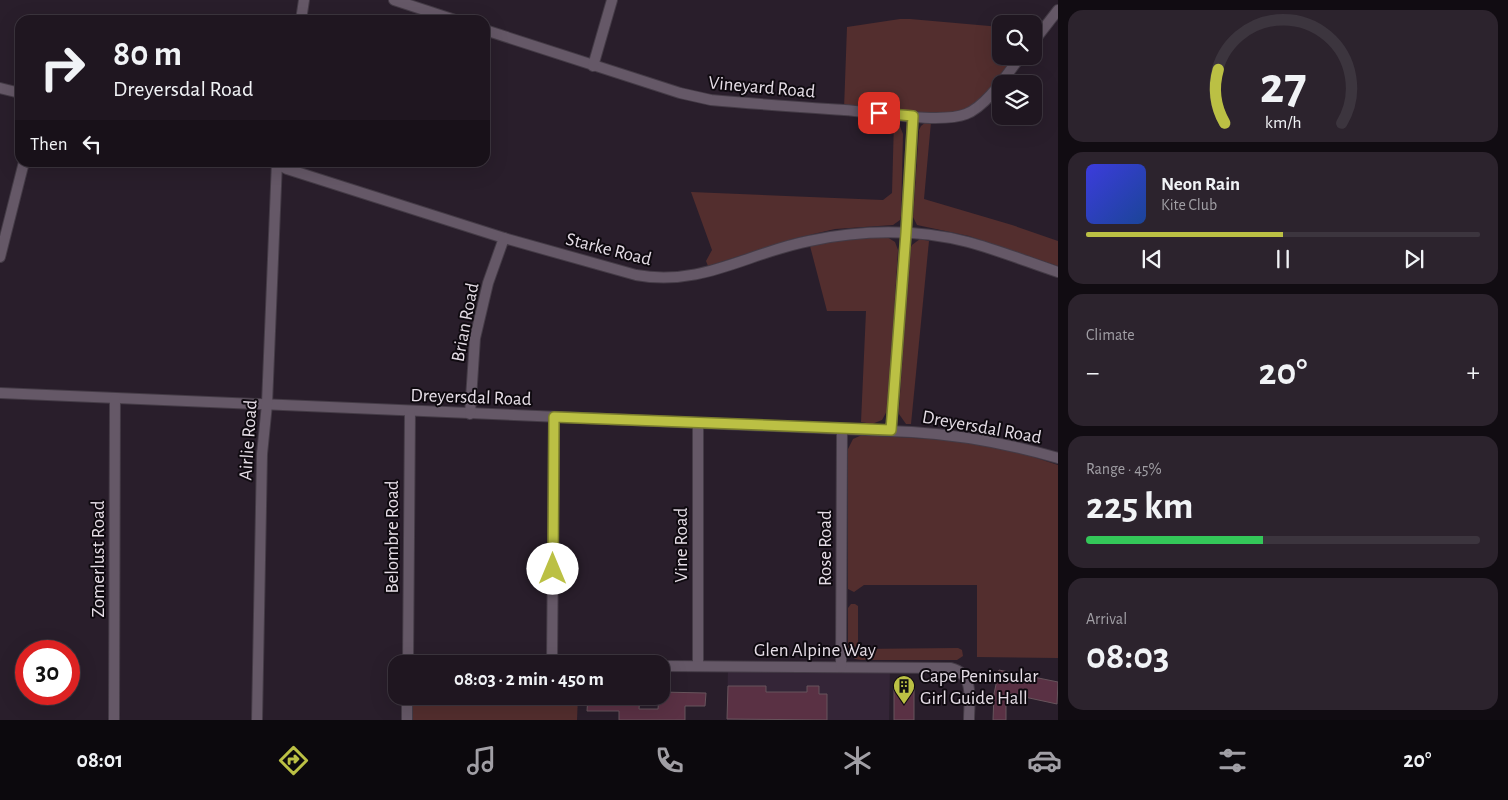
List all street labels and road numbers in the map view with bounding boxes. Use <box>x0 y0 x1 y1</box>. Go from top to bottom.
street label: Vineyard Road <box>708 73 816 102</box>
street label: Starke Road <box>564 230 654 269</box>
street label: Brian Road <box>449 281 482 363</box>
street label: Dreyersdal Road <box>410 386 532 409</box>
street label: Airlie Road <box>236 399 261 481</box>
street label: Dreyersdal Road <box>920 408 1043 447</box>
street label: Belombre Road <box>383 480 402 594</box>
street label: Zomerlust Road <box>89 500 108 618</box>
street label: Vine Road <box>672 507 691 582</box>
street label: Rose Road <box>816 510 835 586</box>
street label: Glen Alpine Way <box>754 641 876 660</box>

